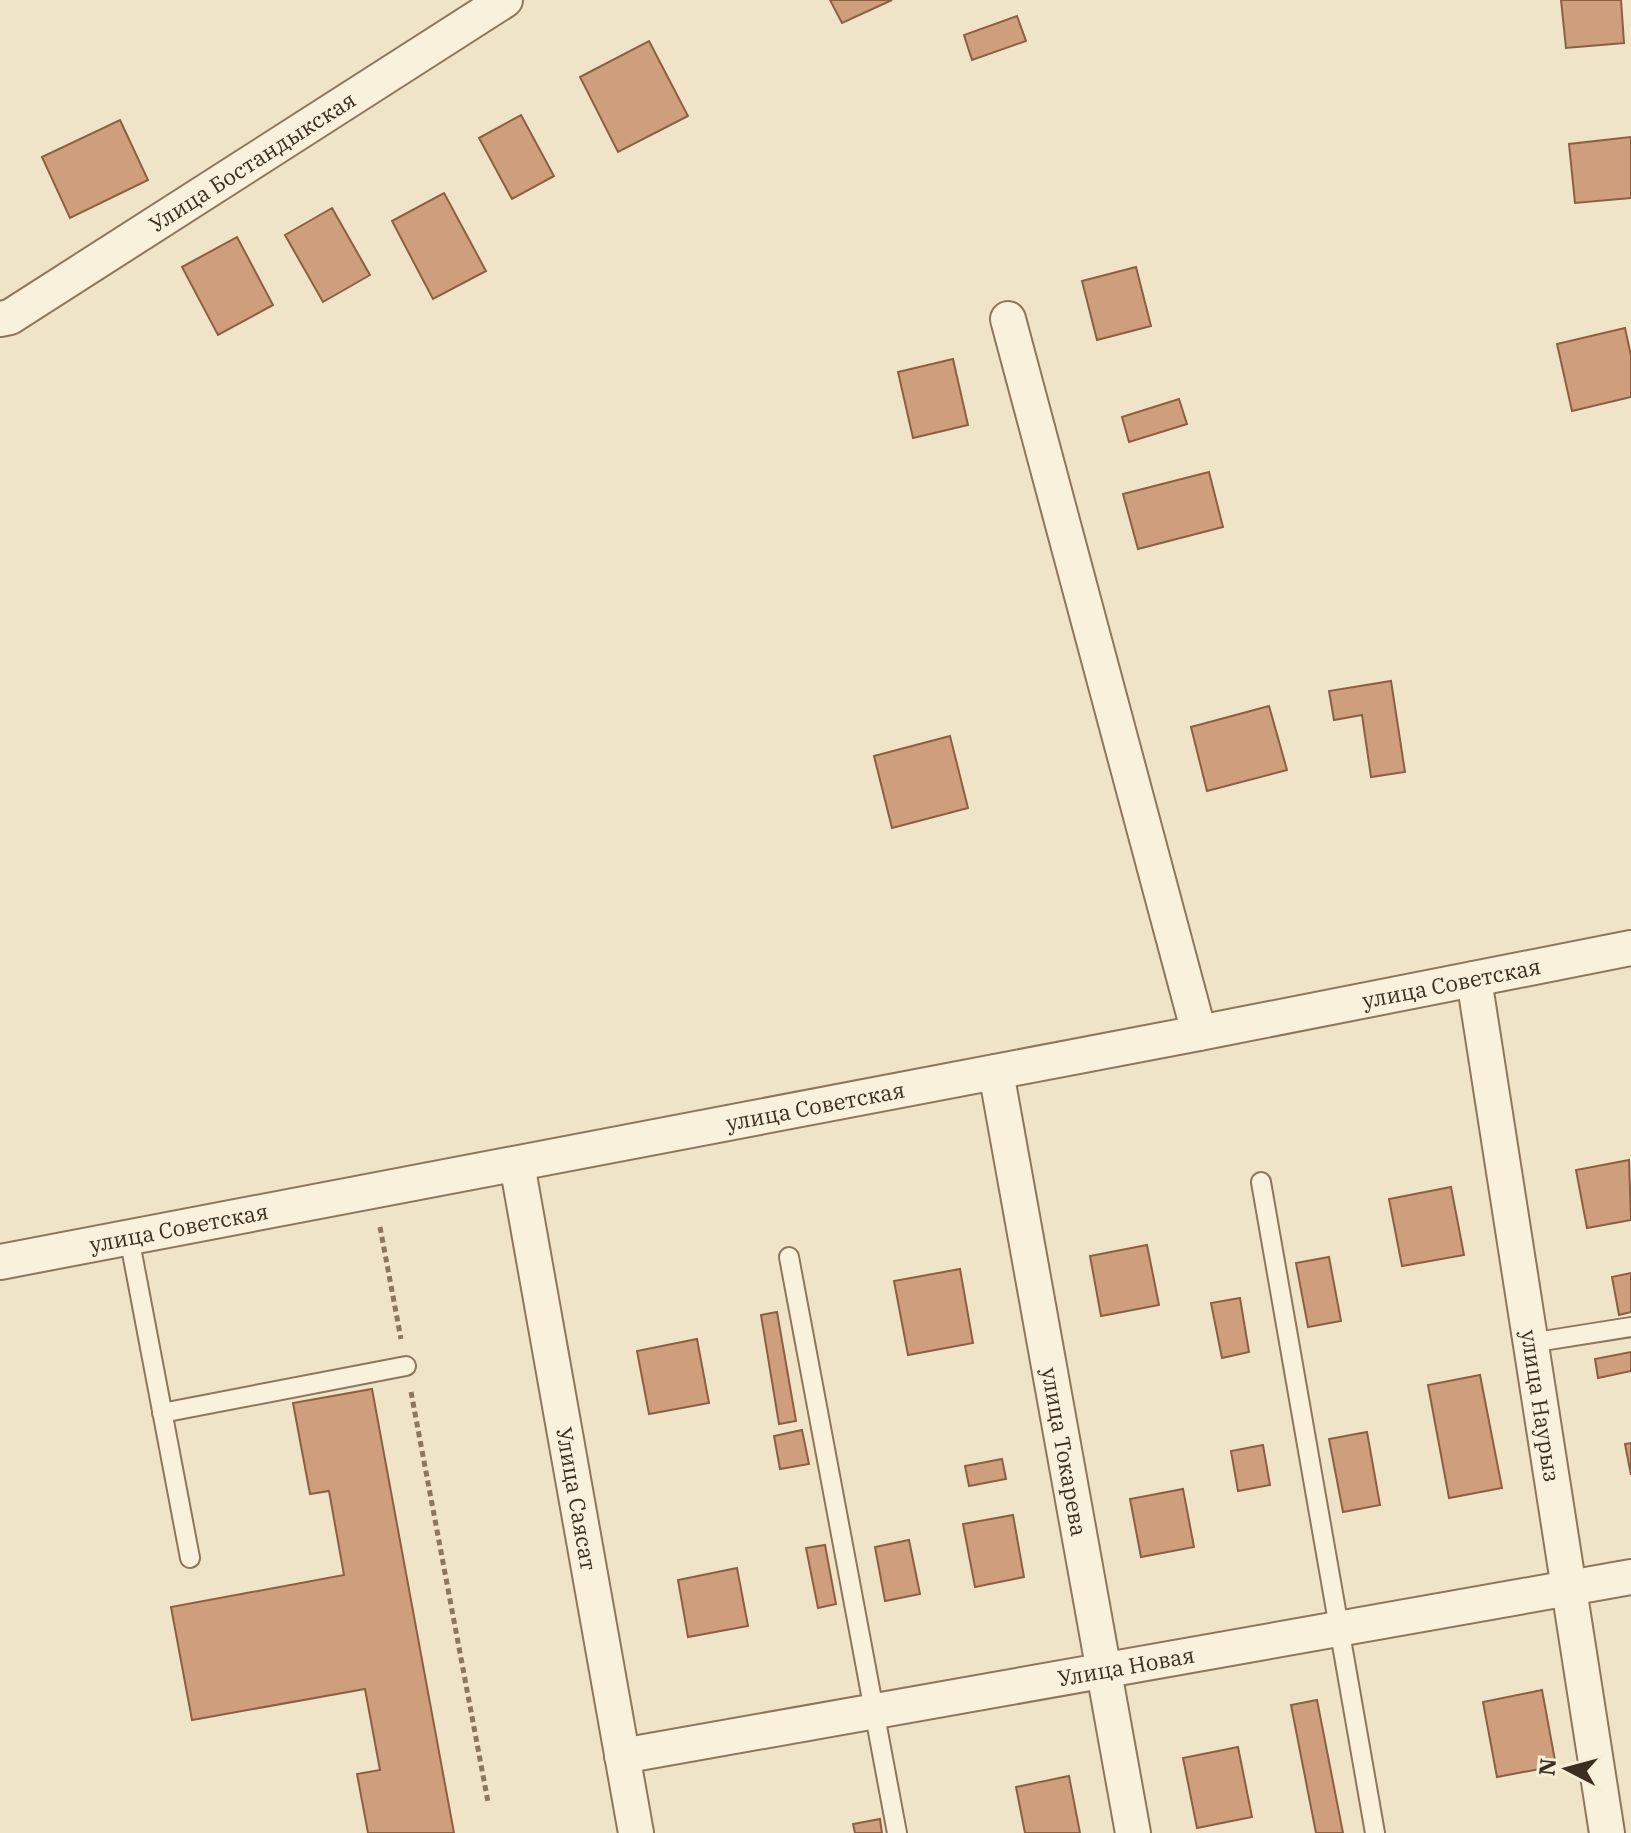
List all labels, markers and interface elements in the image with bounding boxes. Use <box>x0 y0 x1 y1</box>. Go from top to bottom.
street label: Улица Бостандыкская <box>143 84 361 238</box>
street label: улица Советская <box>1360 951 1543 1015</box>
street label: улица Советская <box>723 1075 907 1137</box>
street label: улица Советская <box>87 1196 270 1259</box>
street label: улица Наурыз <box>1515 1328 1567 1484</box>
street label: улица Токарева <box>1035 1365 1094 1538</box>
street label: Улица Саясат <box>550 1425 604 1573</box>
street label: Улица Новая <box>1055 1640 1197 1692</box>
north arrow <box>1527 1729 1607 1809</box>
text: N <box>1531 1757 1562 1777</box>

